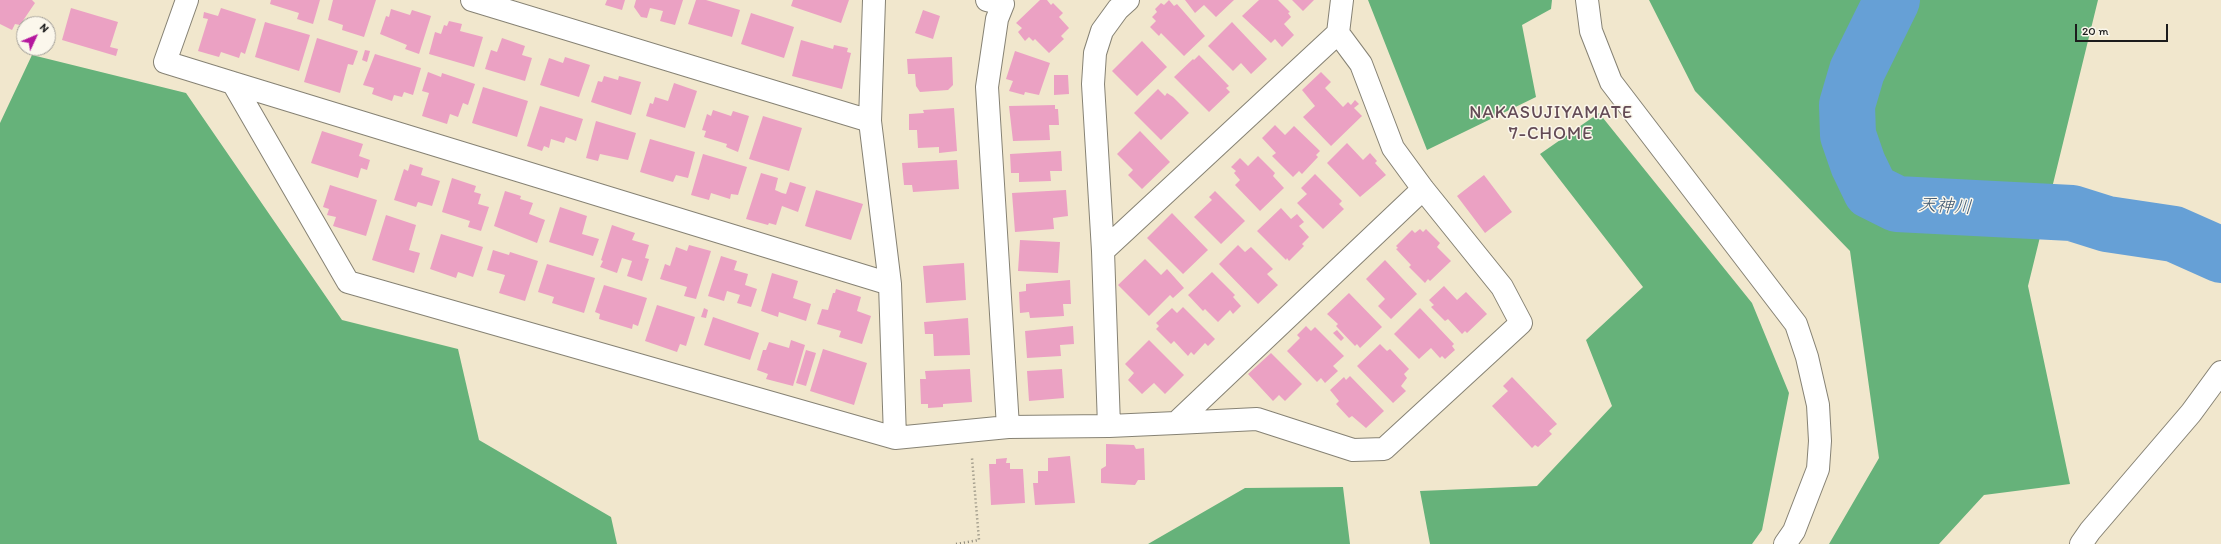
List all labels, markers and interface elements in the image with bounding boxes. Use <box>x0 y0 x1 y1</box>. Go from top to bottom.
north arrow <box>16 16 56 56</box>
scale bar <box>2077 16 2170 42</box>
text: N <box>37 21 52 35</box>
text: 20 m <box>2082 24 2109 38</box>
district label: NAKASUJIYAMATE 7-CHOME <box>1468 102 1634 144</box>
water label: 天神川 <box>1917 195 1973 219</box>

